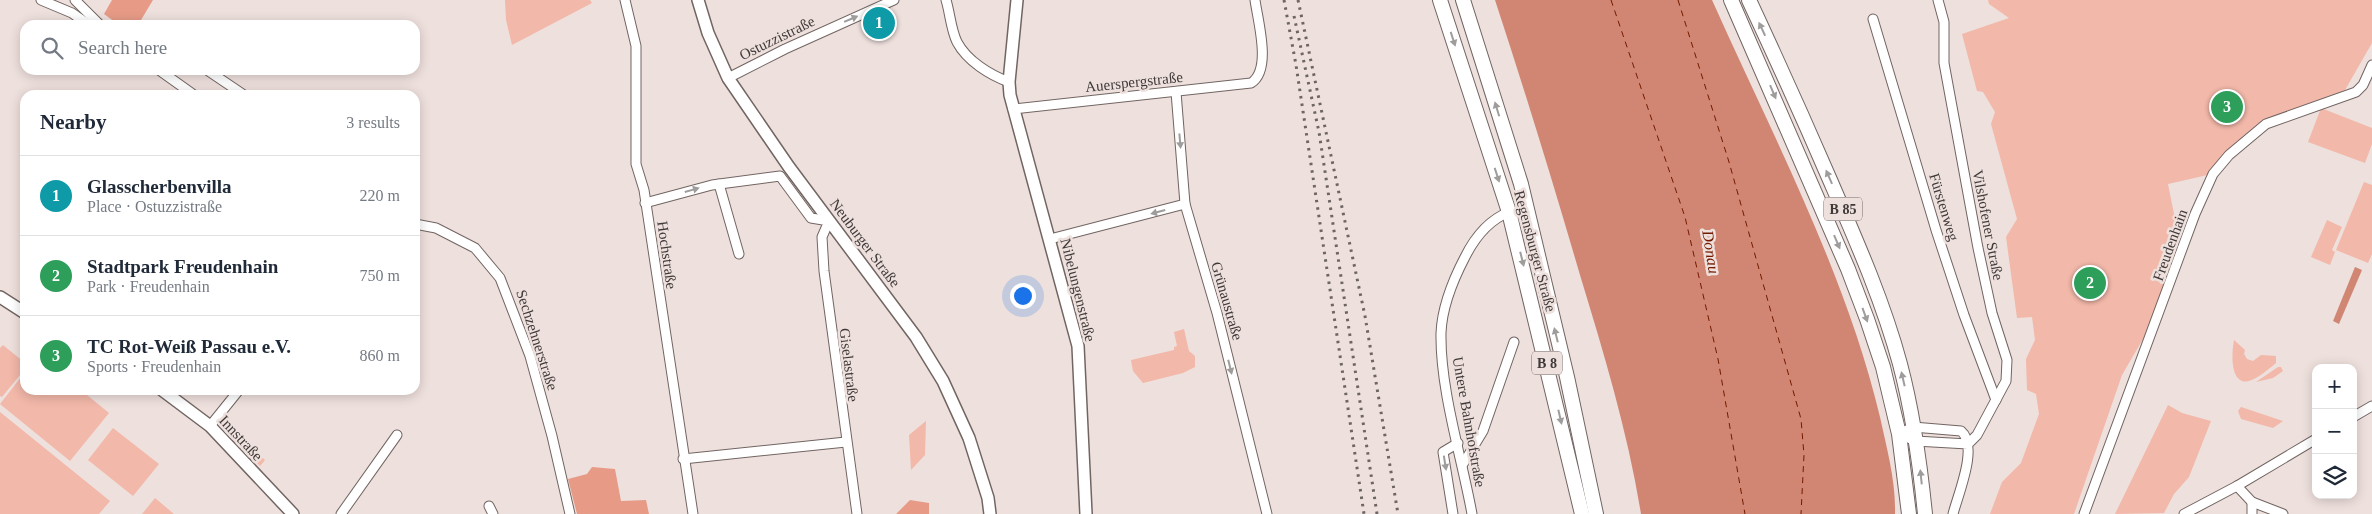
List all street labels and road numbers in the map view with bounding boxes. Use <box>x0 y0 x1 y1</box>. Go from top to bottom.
street label: Ostuzzistraße <box>737 13 817 63</box>
street label: Auerspergstraße <box>1084 69 1184 95</box>
street label: Vilshofener Straße <box>1969 169 2007 282</box>
street label: Fürstenweg <box>1926 171 1962 243</box>
street label: Regensburger Straße <box>1511 189 1559 314</box>
street label: Neuburger Straße <box>827 196 903 290</box>
road number: B 85 <box>1824 198 1862 220</box>
street label: Freudenhain <box>2150 207 2191 283</box>
street label: Hochstraße <box>654 220 680 290</box>
street label: Nibelungenstraße <box>1057 237 1099 344</box>
street label: Grünaustraße <box>1208 260 1246 342</box>
street label: Sechzehnerstraße <box>513 288 561 393</box>
street label: Giselastraße <box>837 327 861 403</box>
road number: B 8 <box>1532 352 1562 374</box>
street label: Untere Bahnhofstraße <box>1450 356 1488 489</box>
street label: Innstraße <box>216 412 266 464</box>

